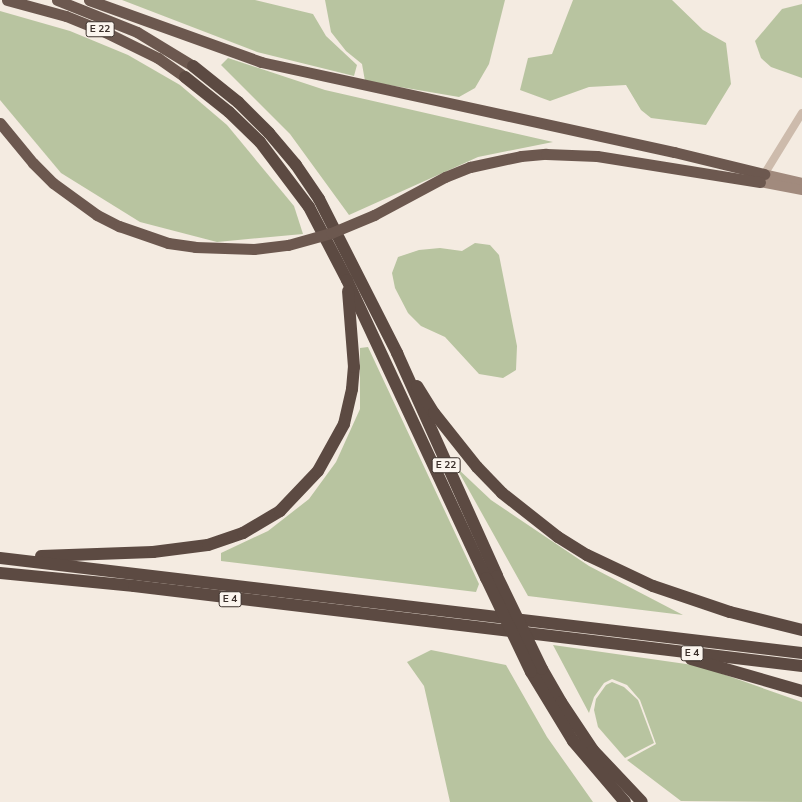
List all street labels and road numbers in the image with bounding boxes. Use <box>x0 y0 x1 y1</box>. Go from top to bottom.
road number: E 22 <box>85 21 115 37</box>
road number: E 22 <box>431 457 461 473</box>
road number: E 4 <box>218 591 242 607</box>
road number: E 4 <box>680 645 704 661</box>

